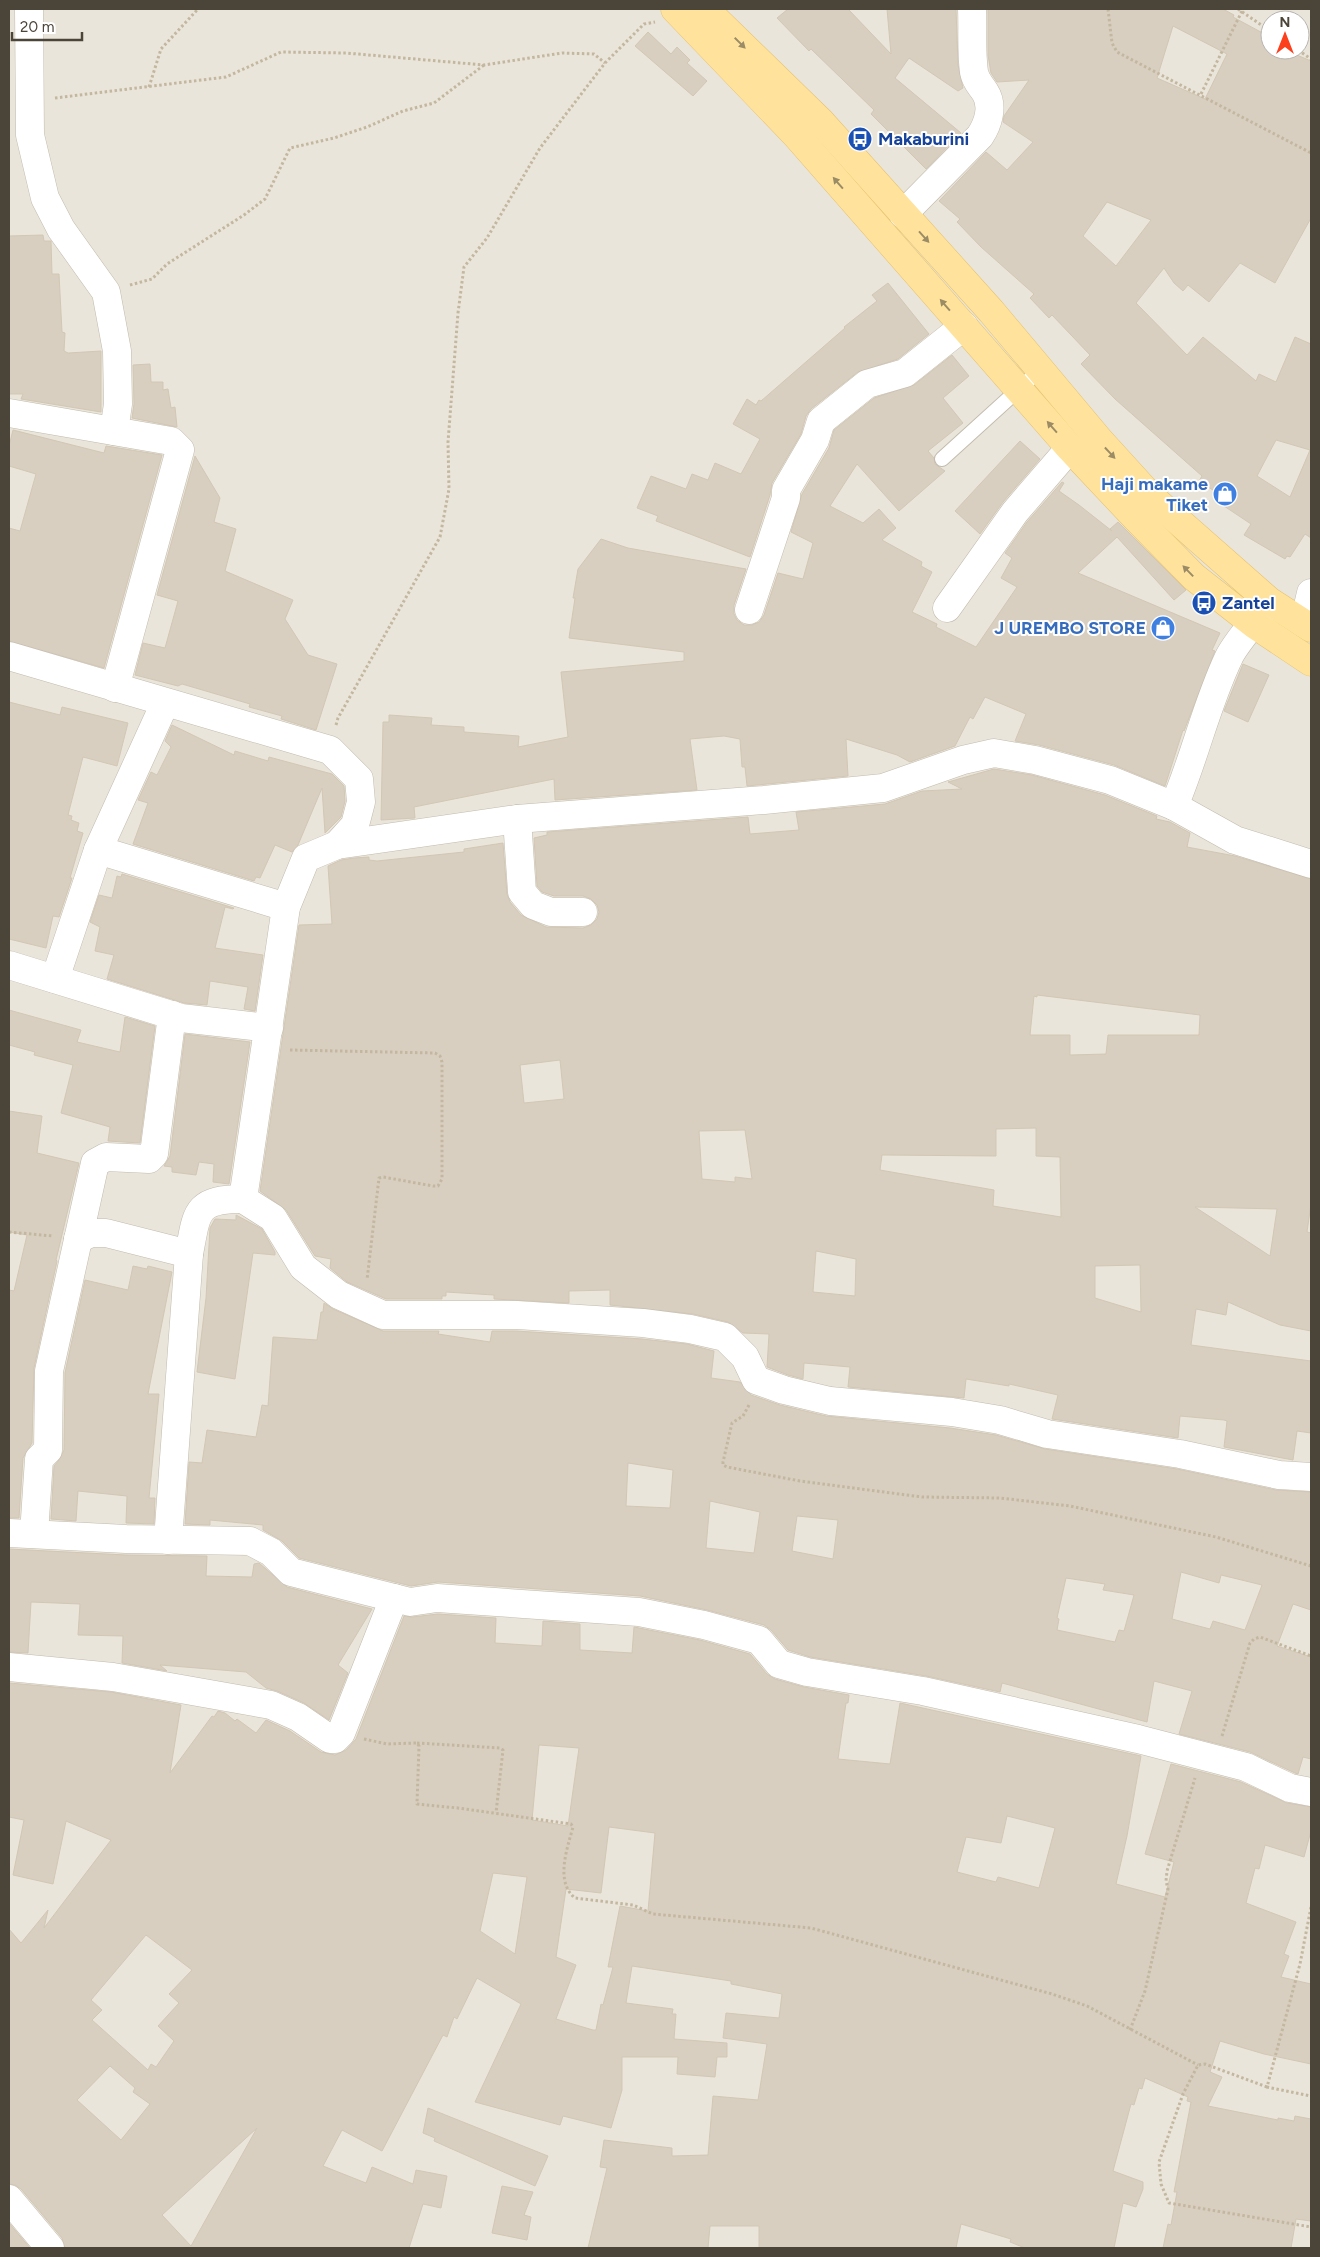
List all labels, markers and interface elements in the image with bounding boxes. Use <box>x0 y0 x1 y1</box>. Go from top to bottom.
scale bar <box>12 10 82 42</box>
north arrow <box>1260 10 1310 60</box>
text: N <box>1280 14 1290 31</box>
text: 20 m <box>20 18 54 36</box>
one-way arrow <box>734 37 746 49</box>
bus stop icon: Makaburini <box>847 126 873 152</box>
place label: Makaburini <box>878 128 969 150</box>
one-way arrow <box>832 177 844 189</box>
one-way arrow <box>918 230 930 242</box>
one-way arrow <box>940 298 951 311</box>
one-way arrow <box>1046 422 1058 434</box>
one-way arrow <box>1104 446 1116 458</box>
place label: Haji makame Tiket <box>1101 473 1208 516</box>
shop icon: Haji makame Tiket <box>1212 481 1238 507</box>
one-way arrow <box>1182 565 1194 577</box>
bus stop icon: Zantel <box>1191 590 1217 616</box>
place label: Zantel <box>1222 592 1275 614</box>
shop icon: J UREMBO STORE <box>1150 615 1176 641</box>
place label: J UREMBO STORE <box>994 617 1146 639</box>

